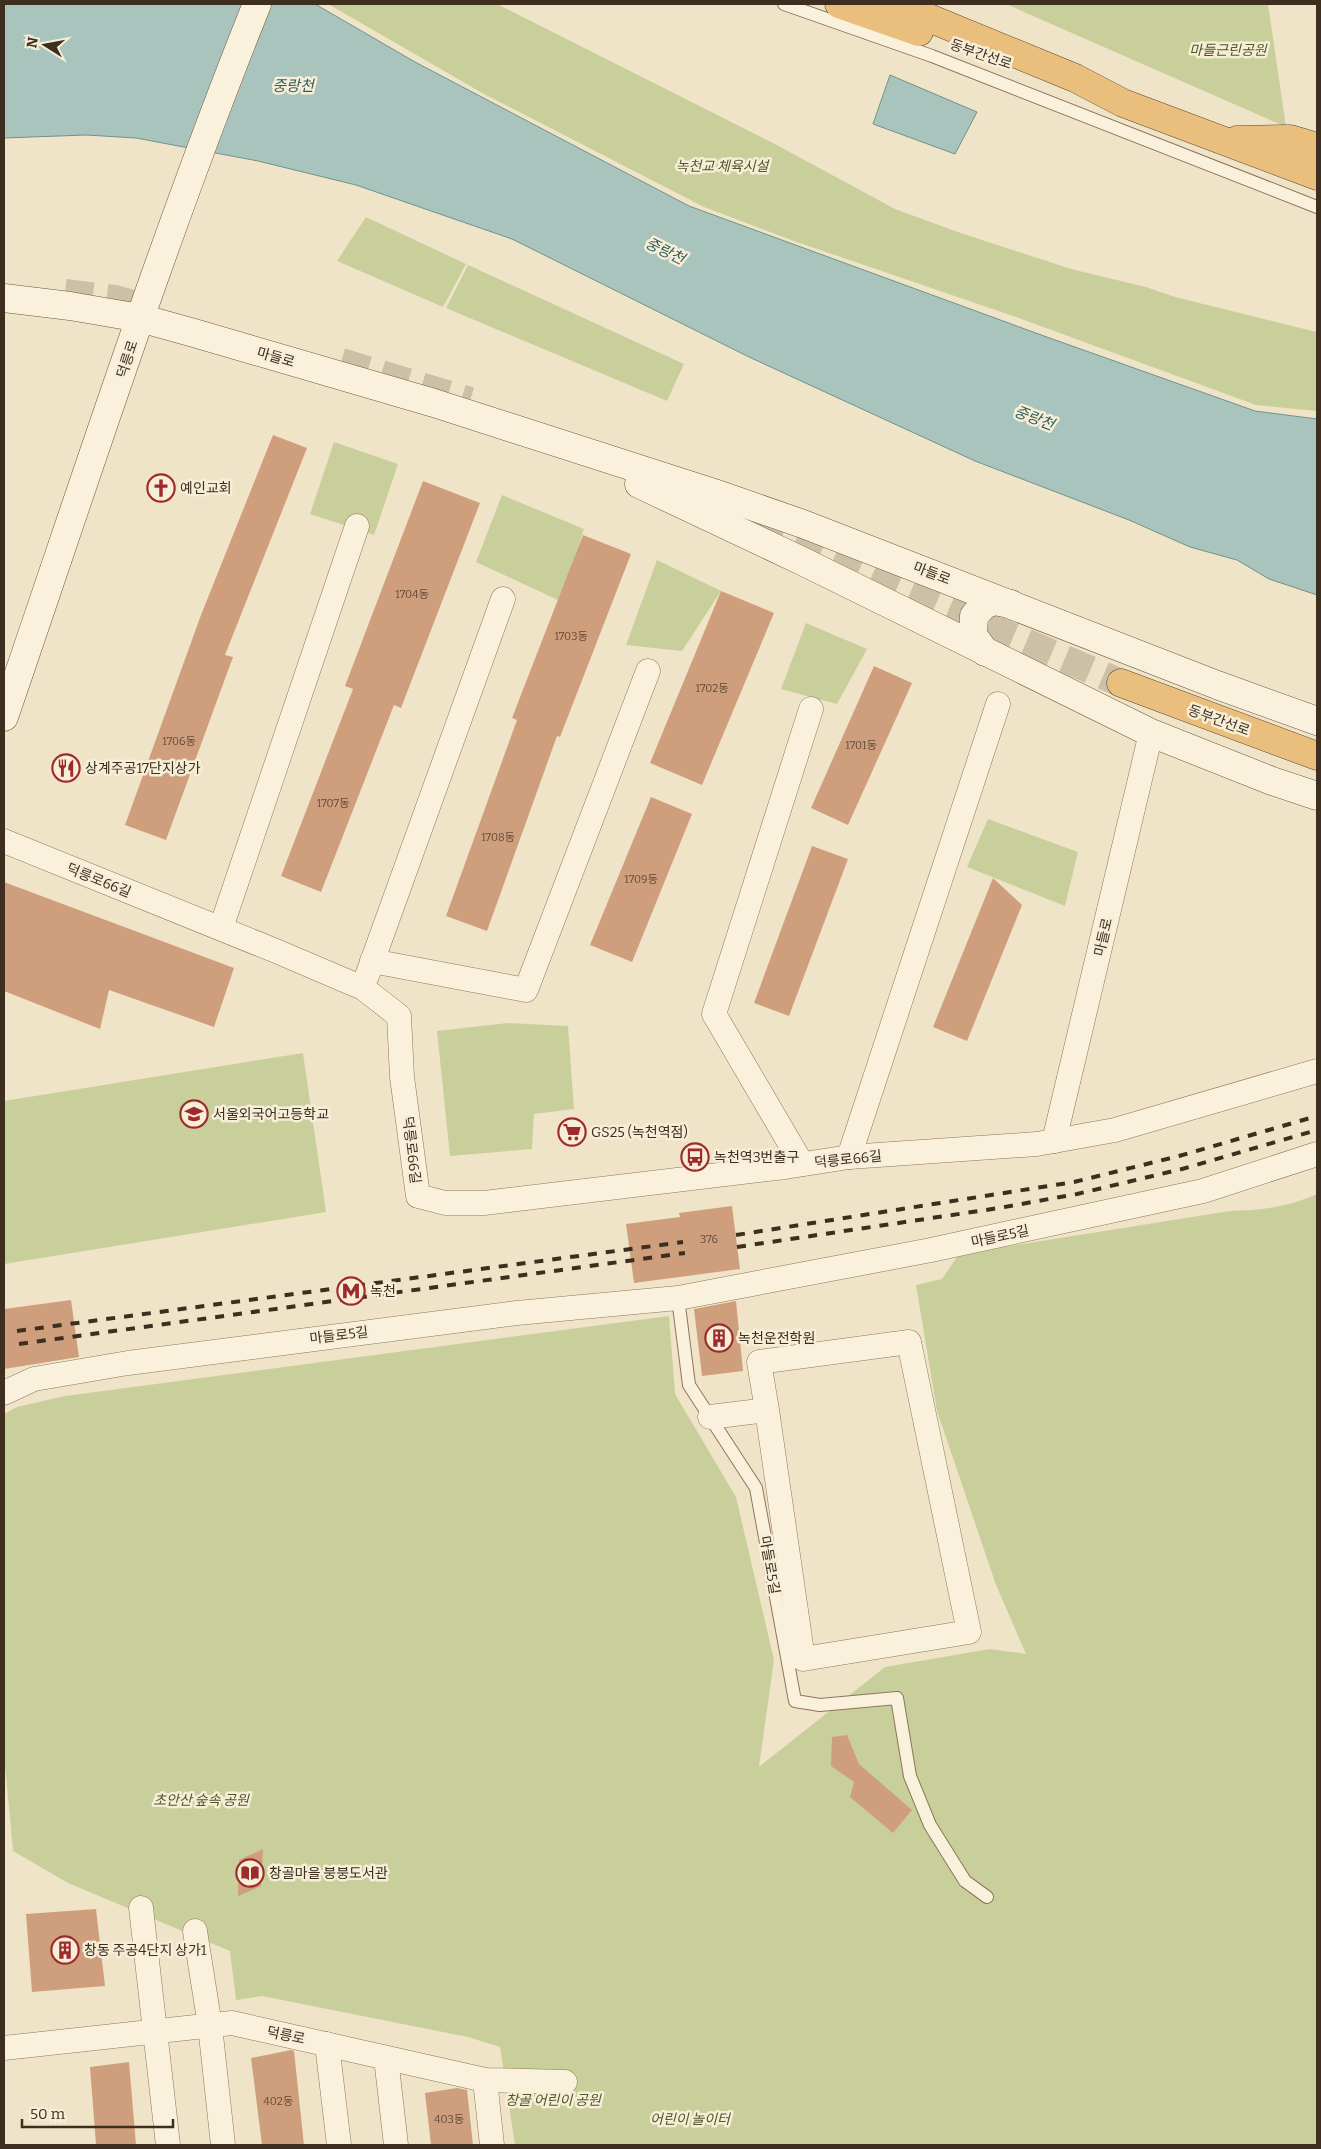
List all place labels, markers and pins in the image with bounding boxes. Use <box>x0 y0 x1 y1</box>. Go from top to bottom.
church icon: 예인교회 <box>146 473 176 503</box>
place label: 예인교회 <box>180 480 232 497</box>
restaurant icon: 상계주공17단지상가 <box>51 753 81 783</box>
place label: 상계주공17단지상가 <box>85 760 201 777</box>
school or university icon: 서울외국어고등학교 <box>179 1099 209 1129</box>
place label: 서울외국어고등학교 <box>213 1106 329 1123</box>
supermarket icon: GS25 (녹천역점) <box>557 1117 587 1147</box>
place label: GS25 (녹천역점) <box>591 1124 688 1141</box>
bus stop icon: 녹천역3번출구 <box>680 1142 710 1172</box>
place label: 녹천역3번출구 <box>714 1149 799 1166</box>
metro station icon: 녹천 <box>336 1276 366 1306</box>
place label: 녹천 <box>370 1283 396 1300</box>
building icon: 녹천운전학원 <box>704 1323 734 1353</box>
place label: 녹천운전학원 <box>738 1330 815 1347</box>
library icon: 창골마을 붕붕도서관 <box>235 1858 265 1888</box>
place label: 창골마을 붕붕도서관 <box>269 1865 388 1882</box>
building icon: 창동 주공4단지 상가1 <box>50 1935 80 1965</box>
place label: 창동 주공4단지 상가1 <box>84 1942 207 1959</box>

